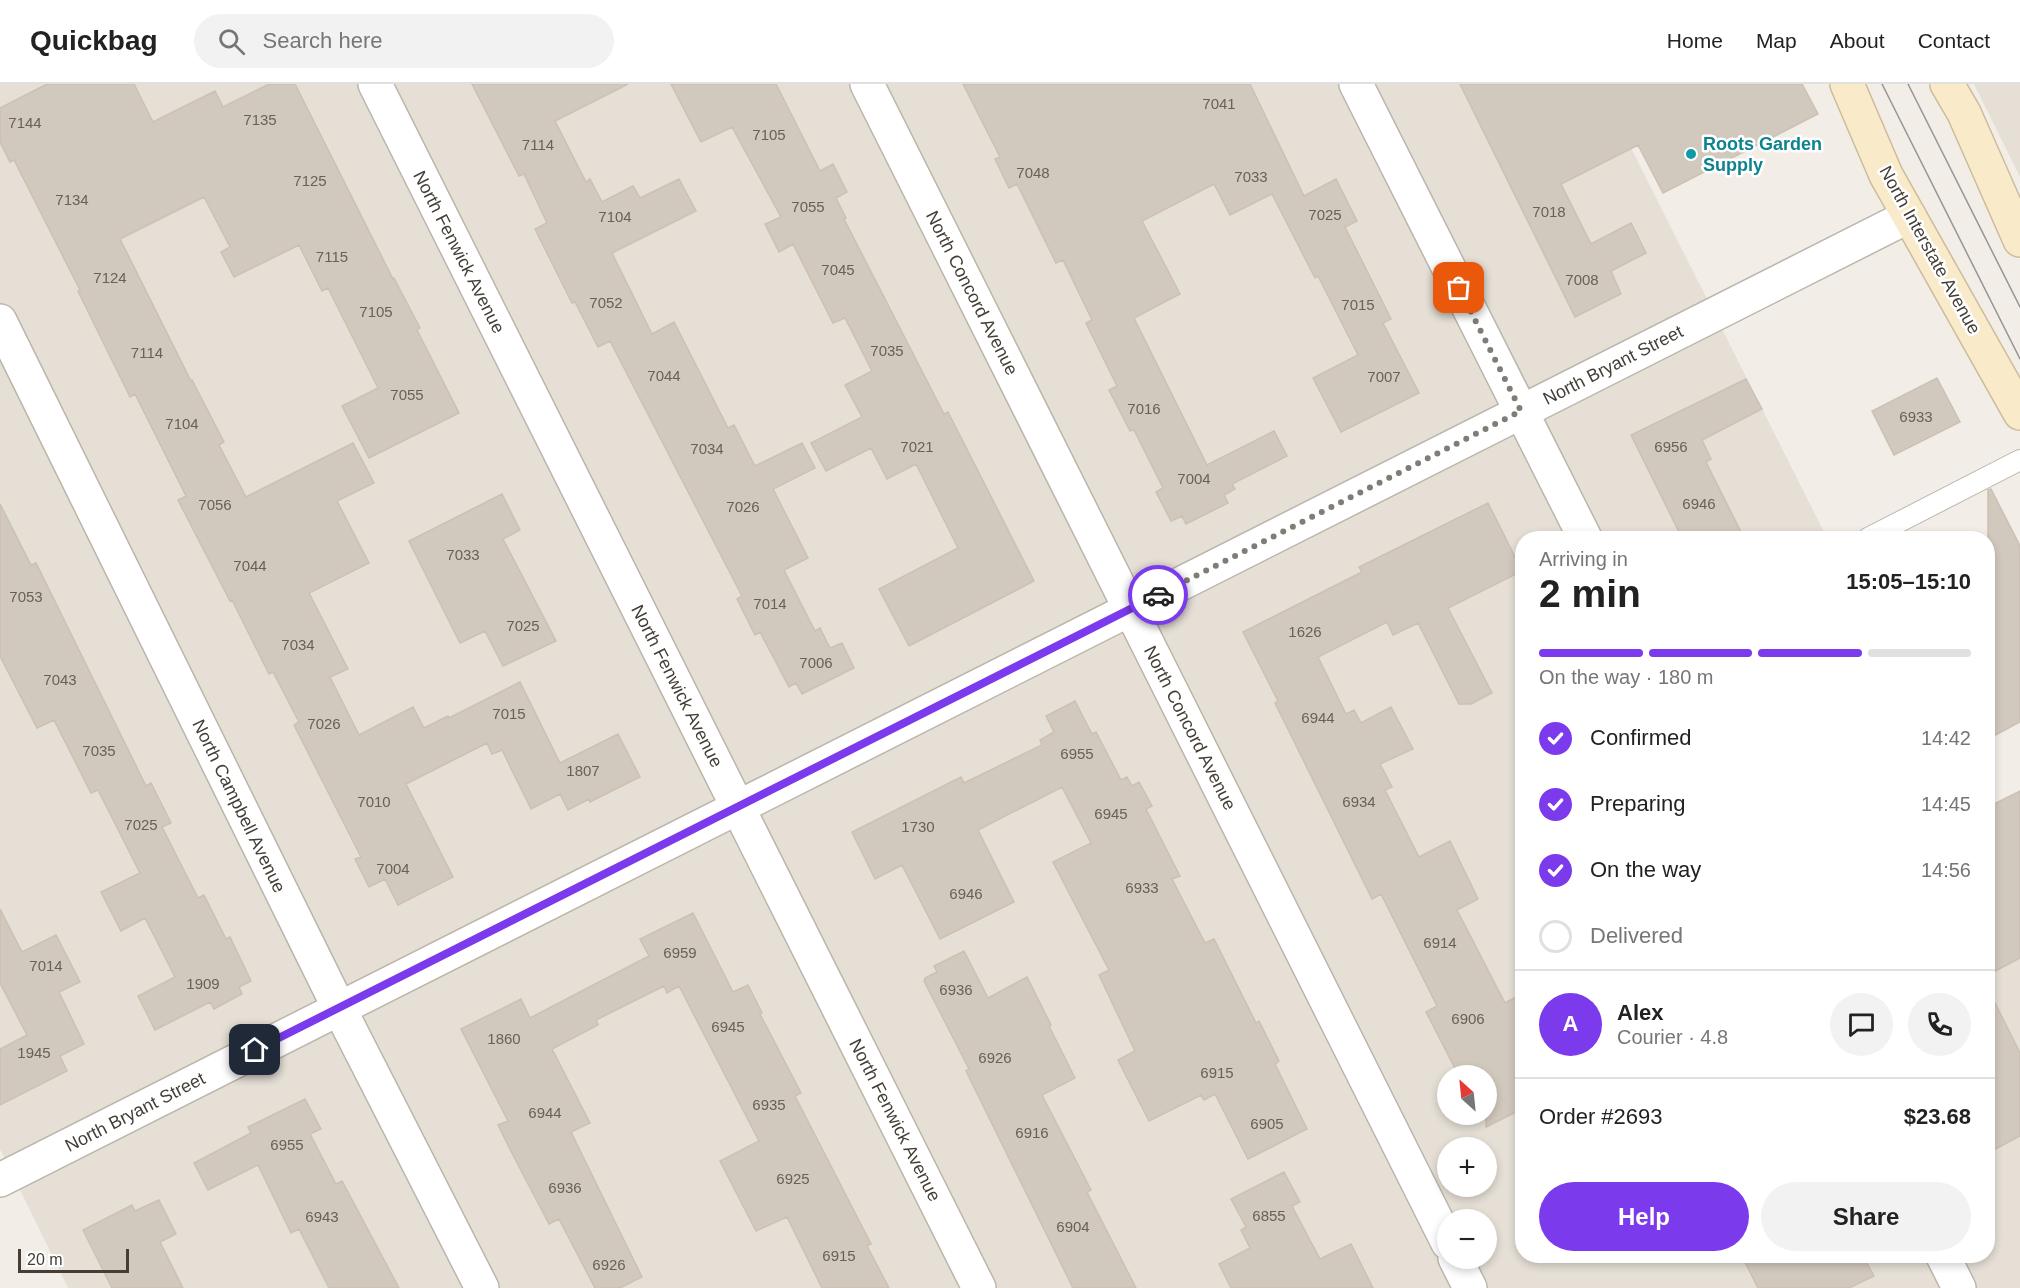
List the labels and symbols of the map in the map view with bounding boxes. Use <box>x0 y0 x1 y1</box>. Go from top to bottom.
house number: 7041 <box>1202 95 1236 112</box>
house number: 7135 <box>243 111 277 128</box>
house number: 7144 <box>8 114 42 131</box>
house number: 7105 <box>752 126 786 143</box>
place label: Roots Garden Supply <box>1703 134 1822 175</box>
house number: 7114 <box>522 136 554 153</box>
marker: Roots Garden Supply <box>1684 147 1698 161</box>
street label: North Interstate Avenue <box>1875 163 1985 337</box>
house number: 7048 <box>1016 164 1050 181</box>
street label: North Fenwick Avenue <box>409 167 509 337</box>
house number: 7033 <box>1234 168 1268 185</box>
house number: 7125 <box>293 172 327 189</box>
house number: 7134 <box>55 191 89 208</box>
house number: 7055 <box>791 198 825 215</box>
house number: 7018 <box>1532 203 1566 220</box>
house number: 7025 <box>1308 206 1342 223</box>
street label: North Concord Avenue <box>922 207 1022 379</box>
house number: 7104 <box>598 208 632 225</box>
house number: 7115 <box>316 248 348 265</box>
house number: 7045 <box>821 261 855 278</box>
pin <box>1433 262 1484 313</box>
house number: 7124 <box>93 269 127 286</box>
house number: 7008 <box>1565 271 1599 288</box>
house number: 7052 <box>589 294 623 311</box>
house number: 7015 <box>1341 296 1375 313</box>
house number: 7105 <box>359 303 393 320</box>
street label: North Bryant Street <box>1540 321 1686 409</box>
house number: 7035 <box>870 342 904 359</box>
house number: 7114 <box>131 344 163 361</box>
house number: 7044 <box>647 367 681 384</box>
house number: 7007 <box>1367 368 1401 385</box>
house number: 7055 <box>390 386 424 403</box>
house number: 7016 <box>1127 400 1161 417</box>
house number: 6933 <box>1899 408 1933 425</box>
house number: 7104 <box>165 415 199 432</box>
house number: 7021 <box>900 438 934 455</box>
house number: 6956 <box>1654 438 1688 455</box>
house number: 7034 <box>690 440 724 457</box>
house number: 7004 <box>1177 470 1211 487</box>
house number: 6946 <box>1682 495 1716 512</box>
house number: 7056 <box>198 496 232 513</box>
house number: 7026 <box>726 498 760 515</box>
house number: 7033 <box>446 546 480 563</box>
house number: 7044 <box>233 557 267 574</box>
courier <box>1128 565 1188 625</box>
house number: 7053 <box>9 588 43 605</box>
house number: 7014 <box>753 595 787 612</box>
street label: North Fenwick Avenue <box>627 601 727 771</box>
house number: 7025 <box>506 617 540 634</box>
house number: 1626 <box>1288 623 1322 640</box>
house number: 7034 <box>281 636 315 653</box>
street label: North Concord Avenue <box>1140 642 1240 814</box>
house number: 7006 <box>799 654 833 671</box>
house number: 7043 <box>43 671 77 688</box>
house number: 7015 <box>492 705 526 722</box>
house number: 6944 <box>1301 709 1335 726</box>
house number: 7026 <box>307 715 341 732</box>
street label: North Campbell Avenue <box>188 716 290 896</box>
house number: 7035 <box>82 742 116 759</box>
house number: 6955 <box>1060 745 1094 762</box>
house number: 1807 <box>566 762 600 779</box>
house number: 7010 <box>357 793 391 810</box>
house number: 6934 <box>1342 793 1376 810</box>
house number: 6945 <box>1094 805 1128 822</box>
house number: 7025 <box>124 816 158 833</box>
house number: 1730 <box>901 818 935 835</box>
house number: 7004 <box>376 860 410 877</box>
house number: 6933 <box>1125 879 1159 896</box>
house number: 6946 <box>949 885 983 902</box>
house number: 6914 <box>1423 934 1457 951</box>
house number: 6959 <box>663 944 697 961</box>
house number: 7014 <box>29 957 63 974</box>
house number: 1909 <box>186 975 220 992</box>
house number: 6936 <box>939 981 973 998</box>
house number: 6906 <box>1451 1010 1485 1027</box>
house number: 6945 <box>711 1018 745 1035</box>
pin <box>229 1024 280 1075</box>
house number: 1860 <box>487 1030 521 1047</box>
street label: North Fenwick Avenue <box>845 1035 945 1205</box>
house number: 1945 <box>17 1044 51 1061</box>
house number: 6926 <box>978 1049 1012 1066</box>
house number: 6915 <box>1200 1064 1234 1081</box>
north arrow <box>1437 1065 1497 1125</box>
street label: North Bryant Street <box>62 1068 208 1156</box>
house number: 6935 <box>752 1096 786 1113</box>
house number: 6944 <box>528 1104 562 1121</box>
house number: 6905 <box>1250 1115 1284 1132</box>
house number: 6916 <box>1015 1124 1049 1141</box>
house number: 6955 <box>270 1136 304 1153</box>
house number: 6925 <box>776 1170 810 1187</box>
house number: 6936 <box>548 1179 582 1196</box>
house number: 6855 <box>1252 1207 1286 1224</box>
house number: 6943 <box>305 1208 339 1225</box>
house number: 6904 <box>1056 1218 1090 1235</box>
scale bar <box>18 1246 129 1274</box>
house number: 6915 <box>822 1247 856 1264</box>
house number: 6926 <box>592 1256 626 1273</box>

